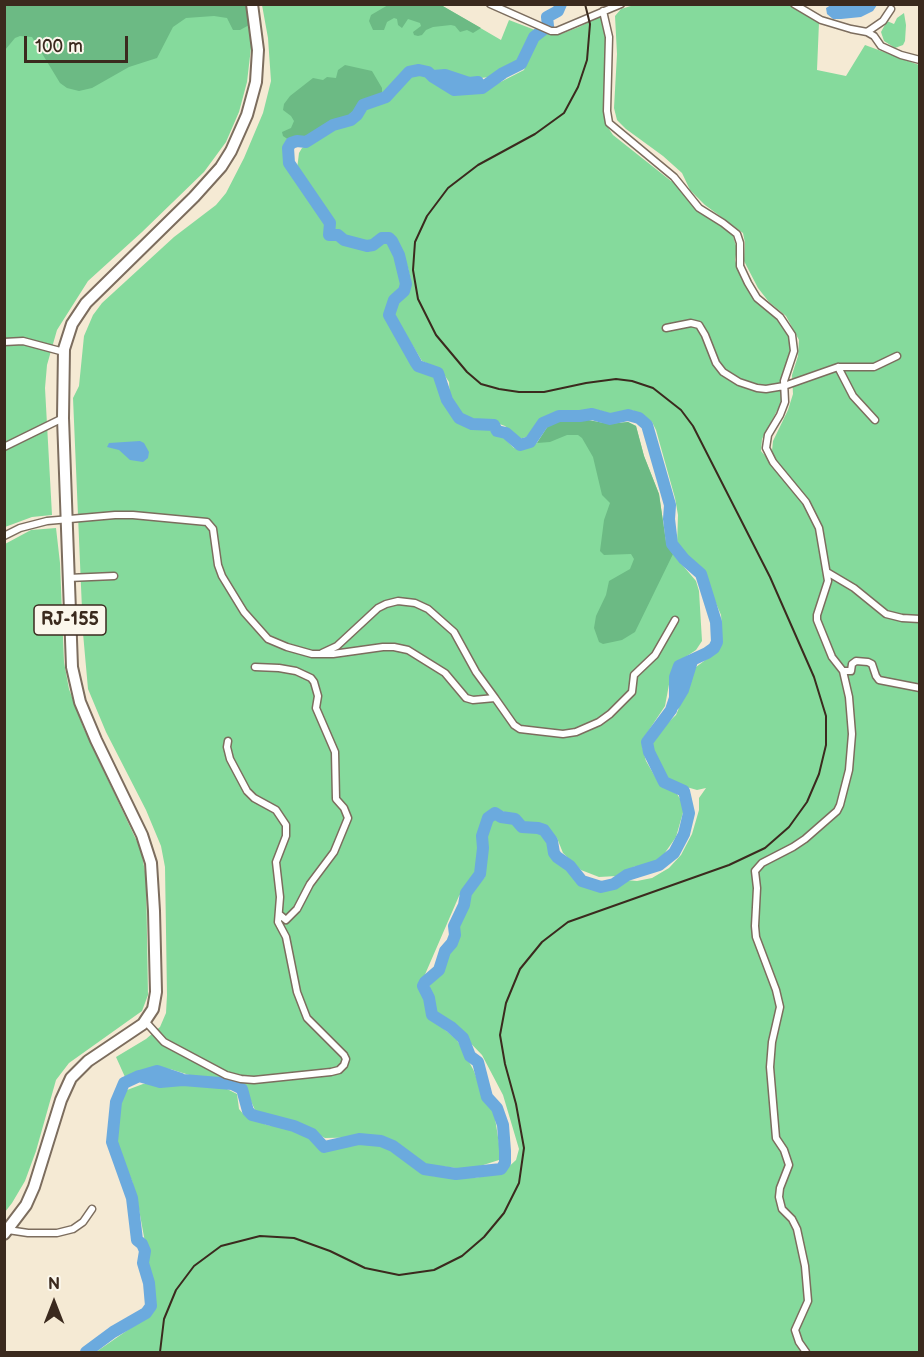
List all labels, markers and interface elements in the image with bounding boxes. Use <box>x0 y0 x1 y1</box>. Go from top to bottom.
scale bar <box>27 24 130 62</box>
text: 100 m <box>35 36 83 57</box>
road number: RJ-155 <box>34 605 106 635</box>
north arrow <box>24 1273 84 1333</box>
text: N <box>48 1275 60 1294</box>

